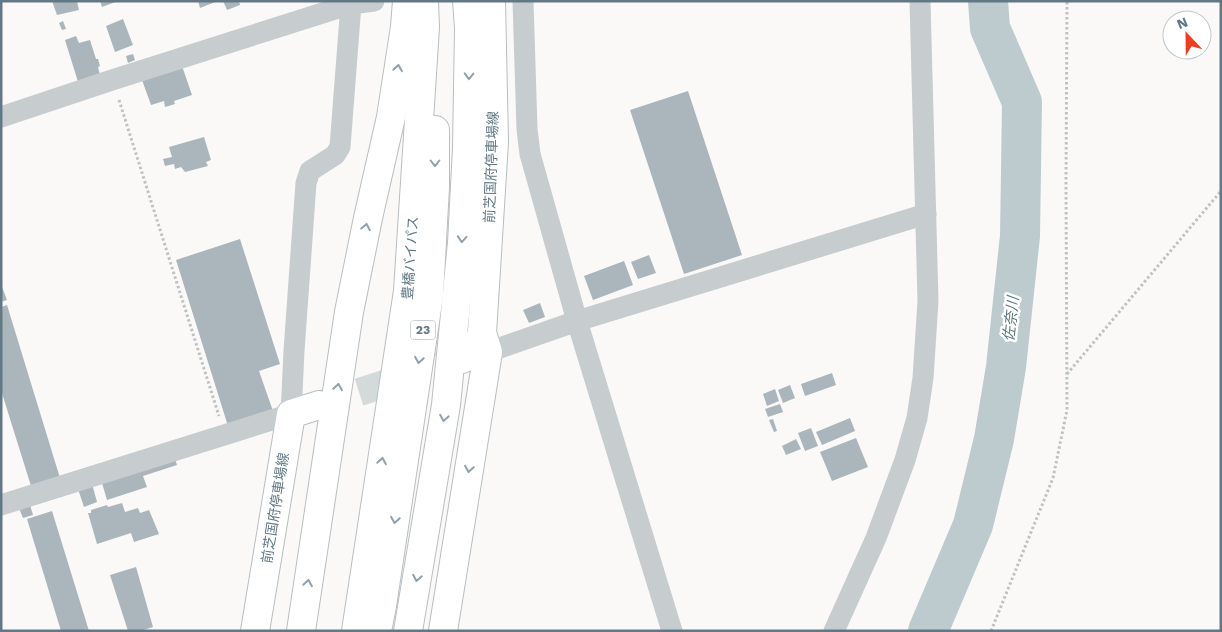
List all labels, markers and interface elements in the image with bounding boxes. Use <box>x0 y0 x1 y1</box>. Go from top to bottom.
north arrow <box>1162 10 1212 60</box>
text: N <box>1174 14 1190 32</box>
one-way arrow <box>393 64 403 73</box>
one-way arrow <box>463 73 474 81</box>
street label: 前芝国府停車場線 <box>481 111 501 223</box>
one-way arrow <box>430 160 440 167</box>
street label: 豊橋バイパス <box>399 216 421 300</box>
one-way arrow <box>360 223 370 232</box>
one-way arrow <box>456 235 467 243</box>
water label: 佐奈川 <box>1000 294 1023 342</box>
road number: 23 <box>410 320 436 340</box>
one-way arrow <box>414 356 425 364</box>
one-way arrow <box>332 383 343 391</box>
one-way arrow <box>440 413 450 422</box>
street label: 前芝国府停車場線 <box>258 451 292 565</box>
one-way arrow <box>376 457 387 465</box>
one-way arrow <box>464 466 475 474</box>
one-way arrow <box>390 516 400 525</box>
one-way arrow <box>412 574 422 582</box>
one-way arrow <box>302 578 312 587</box>

